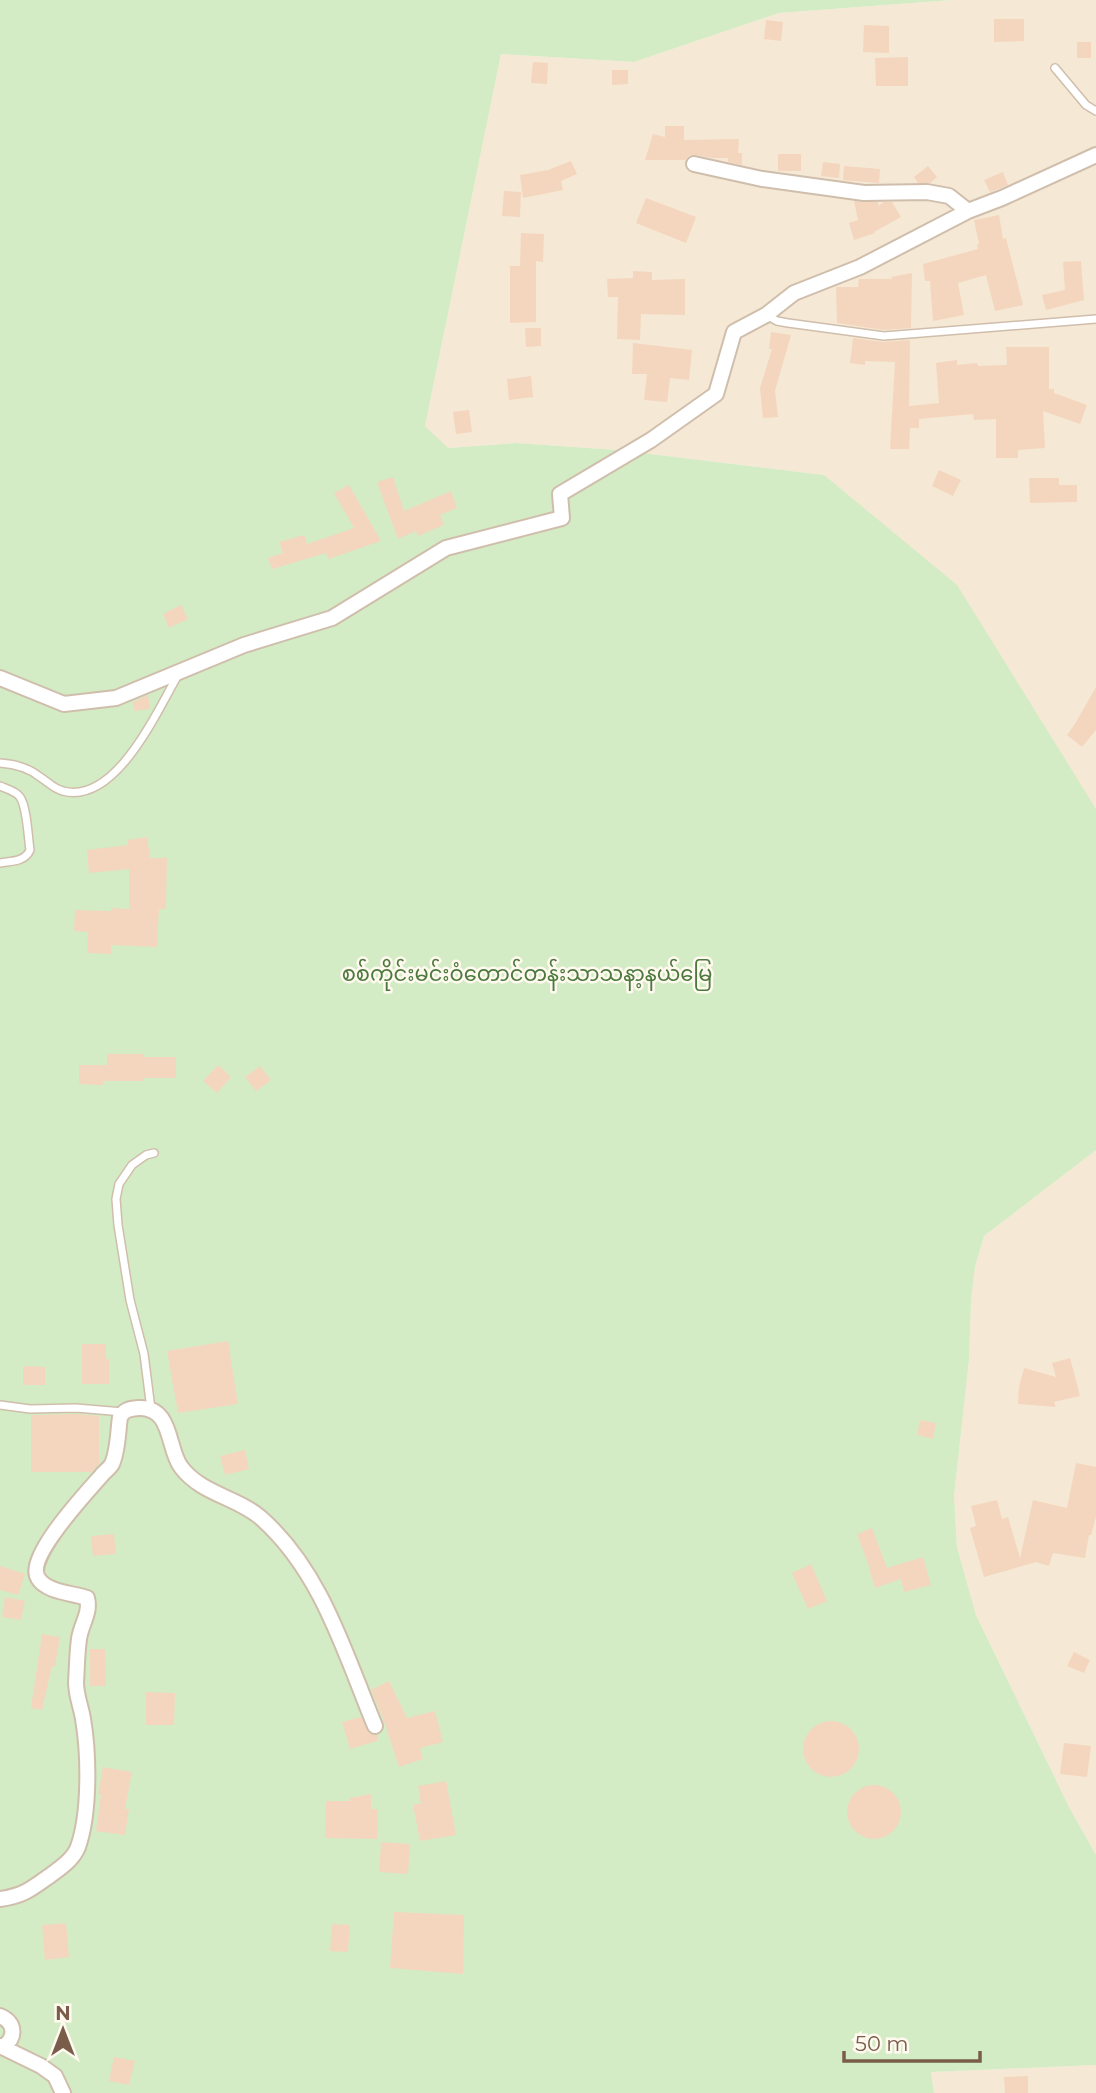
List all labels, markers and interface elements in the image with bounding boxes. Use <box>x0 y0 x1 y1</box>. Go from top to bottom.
park label: စစ်ကိုင်းမင်းဝံတောင်တန်းသာသနာ့နယ်မြေ <box>342 958 712 991</box>
north arrow <box>28 1995 98 2065</box>
text: N <box>55 2002 71 2025</box>
scale bar <box>844 2020 981 2064</box>
text: 50 m <box>855 2031 909 2056</box>

